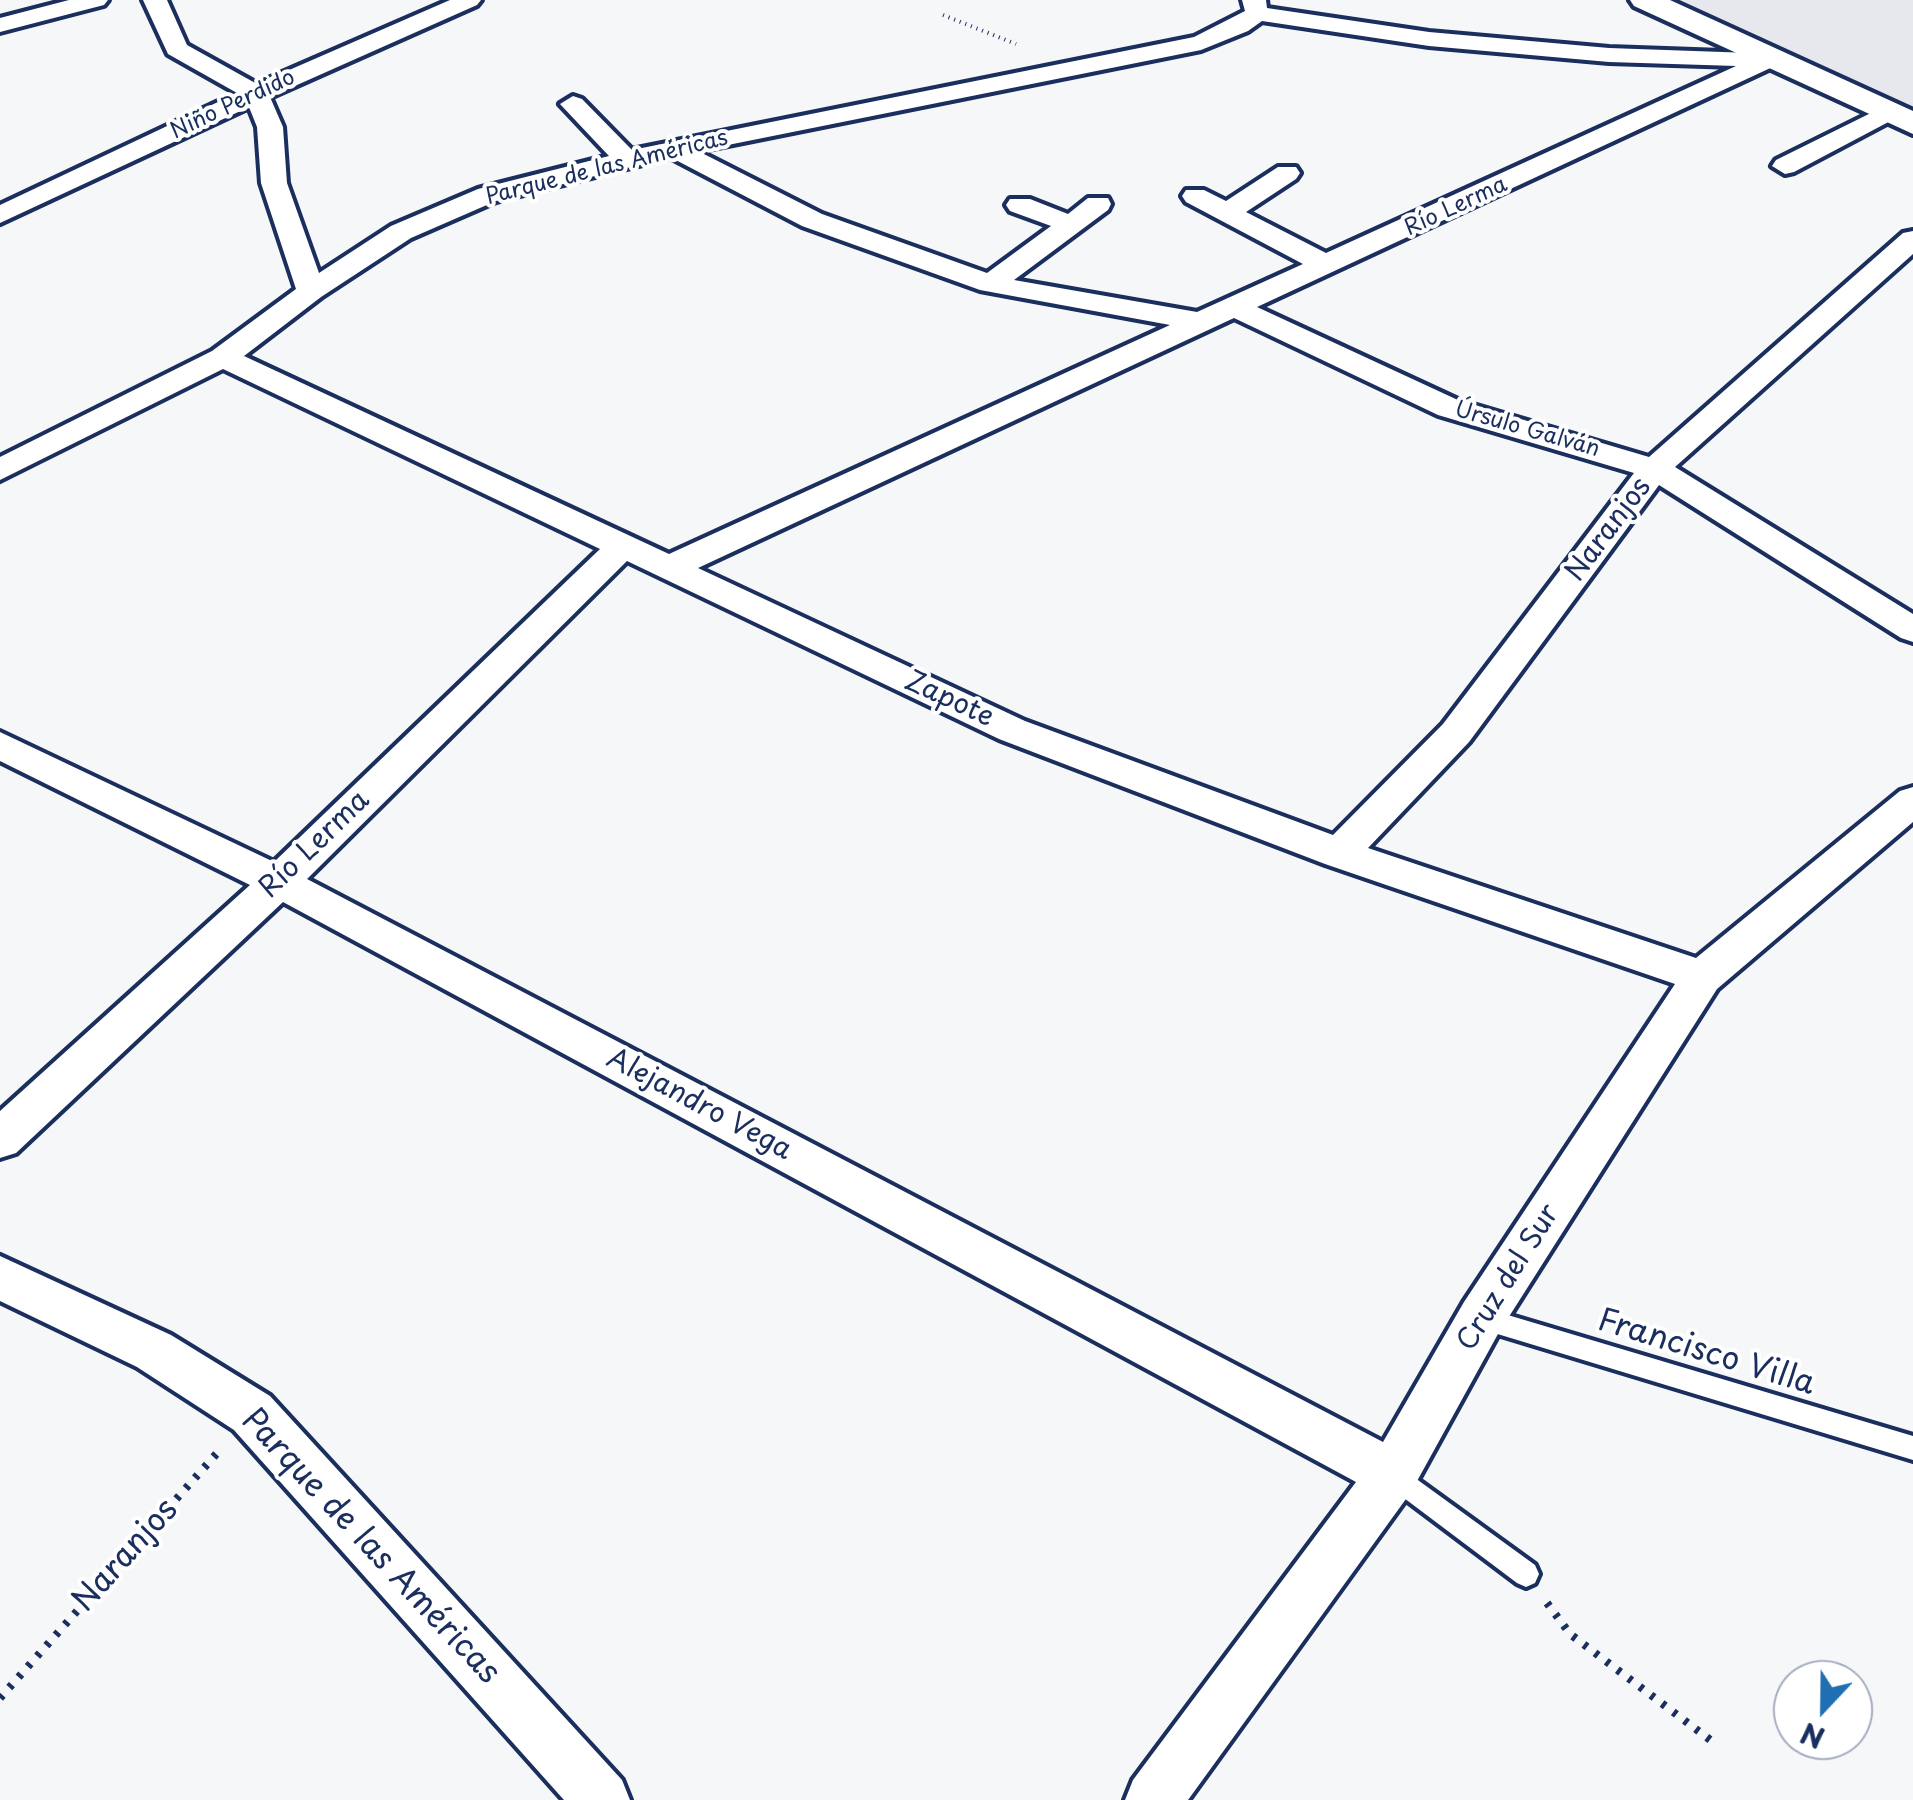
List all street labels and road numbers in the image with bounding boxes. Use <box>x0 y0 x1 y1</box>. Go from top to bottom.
street label: Niño Perdido <box>167 65 299 145</box>
street label: Parque de las Américas <box>483 125 731 211</box>
street label: Río Lerma <box>1401 172 1511 242</box>
street label: Úrsulo Galván <box>1451 397 1603 463</box>
street label: Naranjos <box>1559 472 1659 588</box>
street label: Zapote <box>899 665 999 735</box>
street label: Río Lerma <box>253 784 377 906</box>
street label: Alejandro Vega <box>601 1042 797 1168</box>
street label: Cruz del Sur <box>1451 1199 1567 1357</box>
street label: Francisco Villa <box>1593 1302 1819 1404</box>
street label: Parque de las Américas <box>233 1402 507 1692</box>
street label: Naranjos <box>65 1492 187 1620</box>

